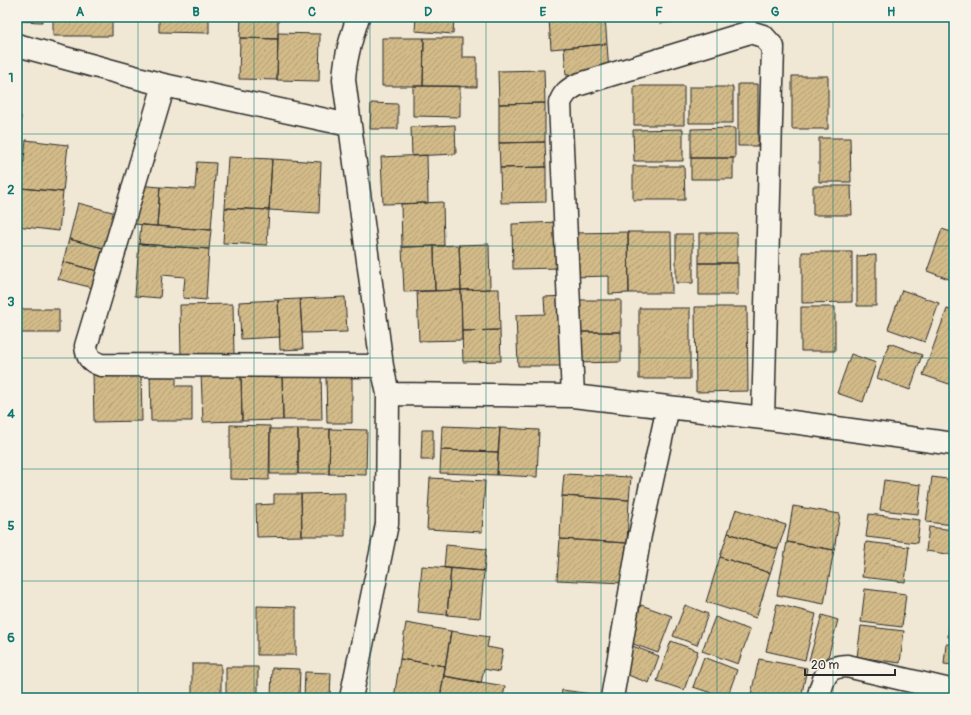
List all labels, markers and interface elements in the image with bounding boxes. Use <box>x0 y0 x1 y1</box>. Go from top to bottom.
text: A <box>76 4 85 20</box>
text: B <box>192 4 200 20</box>
text: C <box>308 4 316 20</box>
text: D <box>424 4 432 20</box>
text: E <box>540 4 547 20</box>
text: F <box>655 4 663 20</box>
text: G <box>771 4 780 20</box>
text: H <box>887 4 895 20</box>
text: 1 <box>8 70 14 86</box>
text: 2 <box>7 182 15 198</box>
text: 3 <box>7 294 15 310</box>
text: 4 <box>7 406 15 422</box>
text: 5 <box>7 518 15 534</box>
text: 6 <box>7 630 15 646</box>
scale bar <box>805 651 895 677</box>
text: 20 m <box>811 658 840 673</box>

